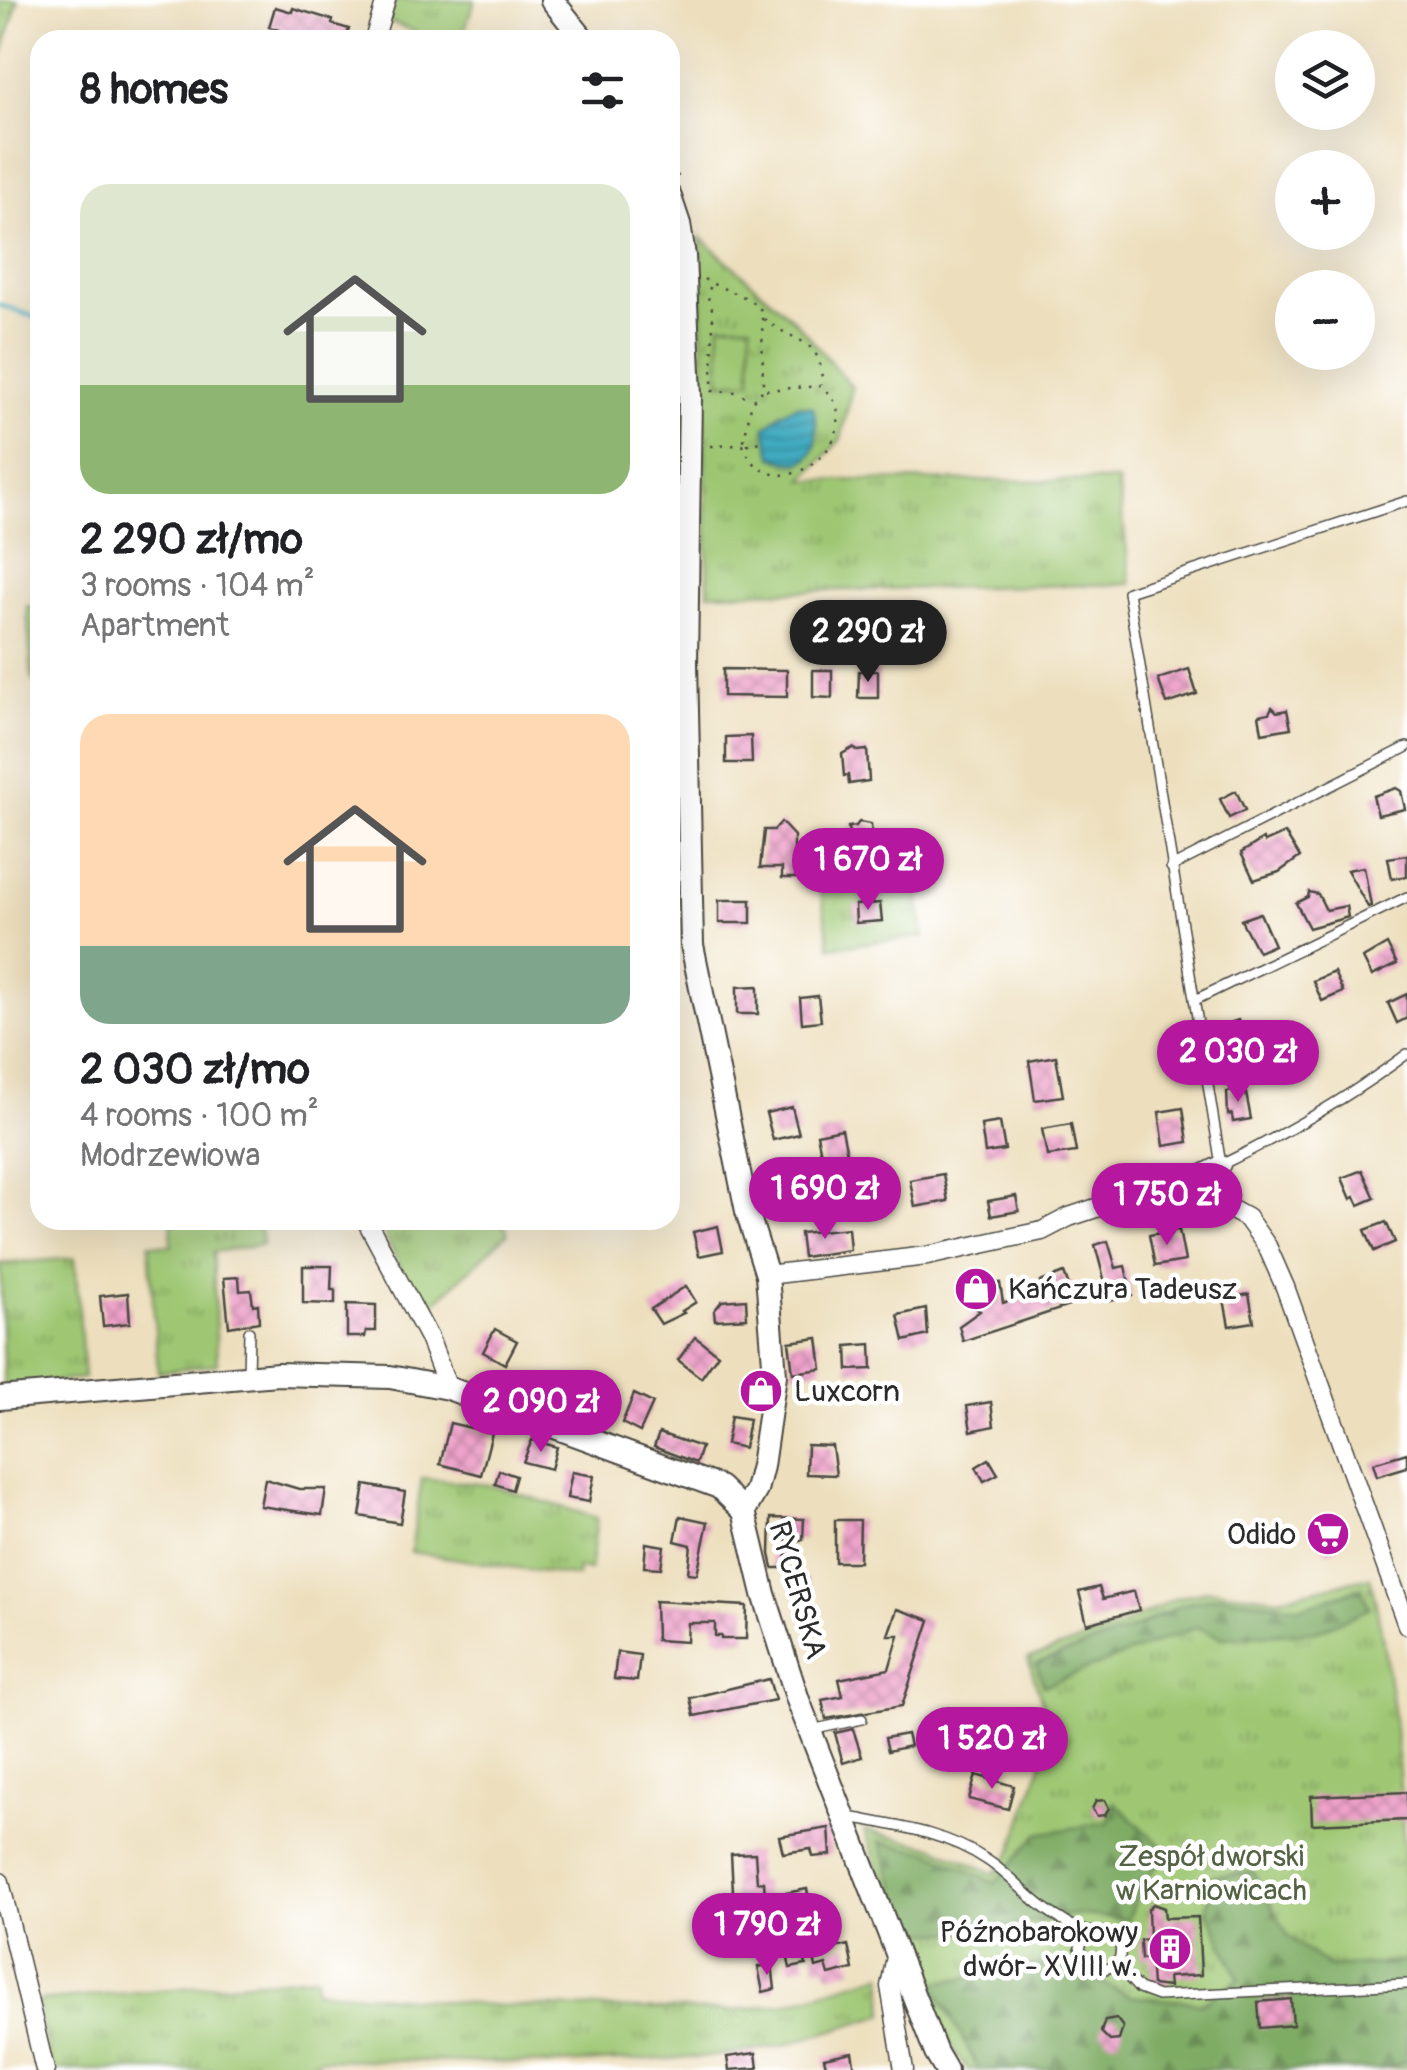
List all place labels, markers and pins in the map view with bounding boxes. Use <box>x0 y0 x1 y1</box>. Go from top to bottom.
pin: 2 290 zł <box>765 600 971 685</box>
pin: 1 670 zł <box>765 828 971 913</box>
pin: 2 030 zł <box>1135 1020 1341 1105</box>
pin: 1 690 zł <box>722 1157 928 1242</box>
pin: 1 750 zł <box>1064 1163 1270 1248</box>
shop icon: Kańczura Tadeusz <box>953 1266 999 1312</box>
place label: Kańczura Tadeusz <box>1008 1271 1237 1308</box>
shop icon: Luxcorn <box>738 1368 784 1414</box>
pin: 2 090 zł <box>438 1370 644 1455</box>
place label: Luxcorn <box>794 1373 900 1410</box>
supermarket icon: Odido <box>1305 1511 1351 1557</box>
place label: Odido <box>1227 1516 1296 1553</box>
pin: 1 520 zł <box>889 1707 1095 1792</box>
pin: 1 790 zł <box>664 1893 870 1978</box>
place label: Późnobarokowy dwór- XVIII w. <box>939 1914 1138 1985</box>
building icon: Późnobarokowy dwór- XVIII w. <box>1147 1926 1193 1972</box>

